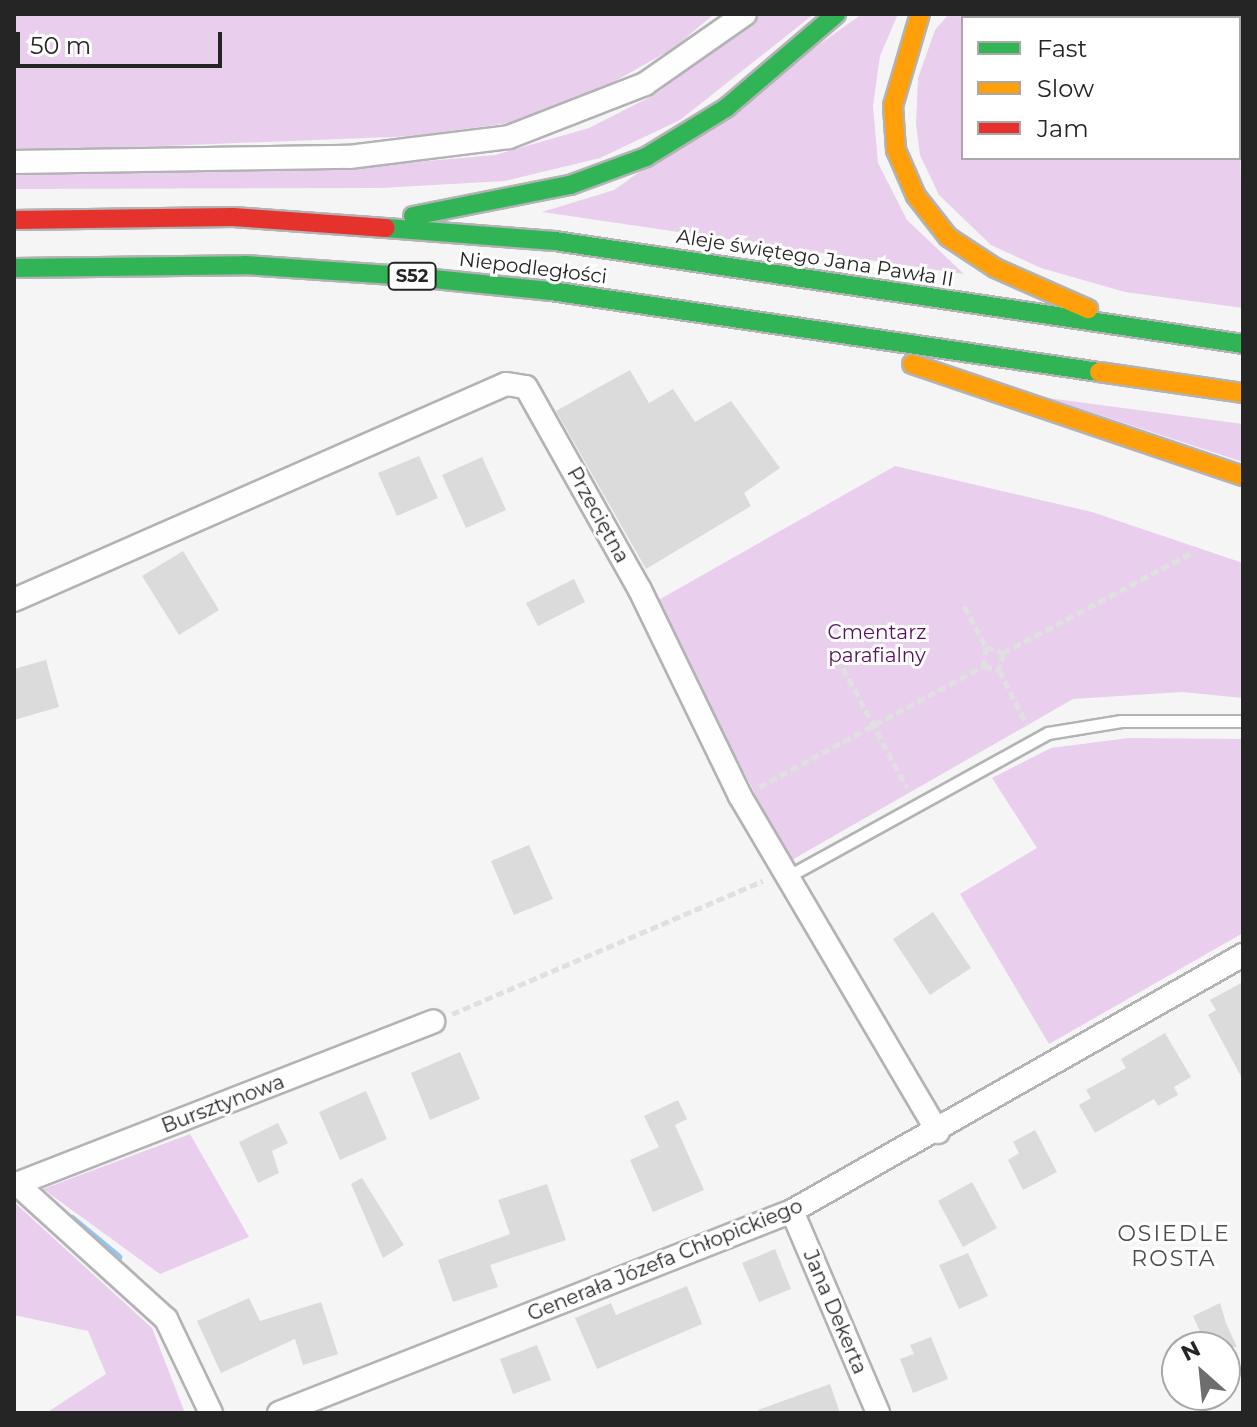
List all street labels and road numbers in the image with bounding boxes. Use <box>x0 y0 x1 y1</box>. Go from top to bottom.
street label: Aleje świętego Jana Pawła II <box>675 224 955 292</box>
street label: Niepodległości <box>458 247 608 289</box>
road number: S52 <box>386 262 438 290</box>
street label: Przeciętna <box>562 463 634 567</box>
street label: Bursztynowa <box>158 1070 288 1138</box>
street label: Generała Józefa Chłopickiego <box>524 1194 806 1326</box>
street label: Jana Dekerta <box>798 1246 872 1378</box>

